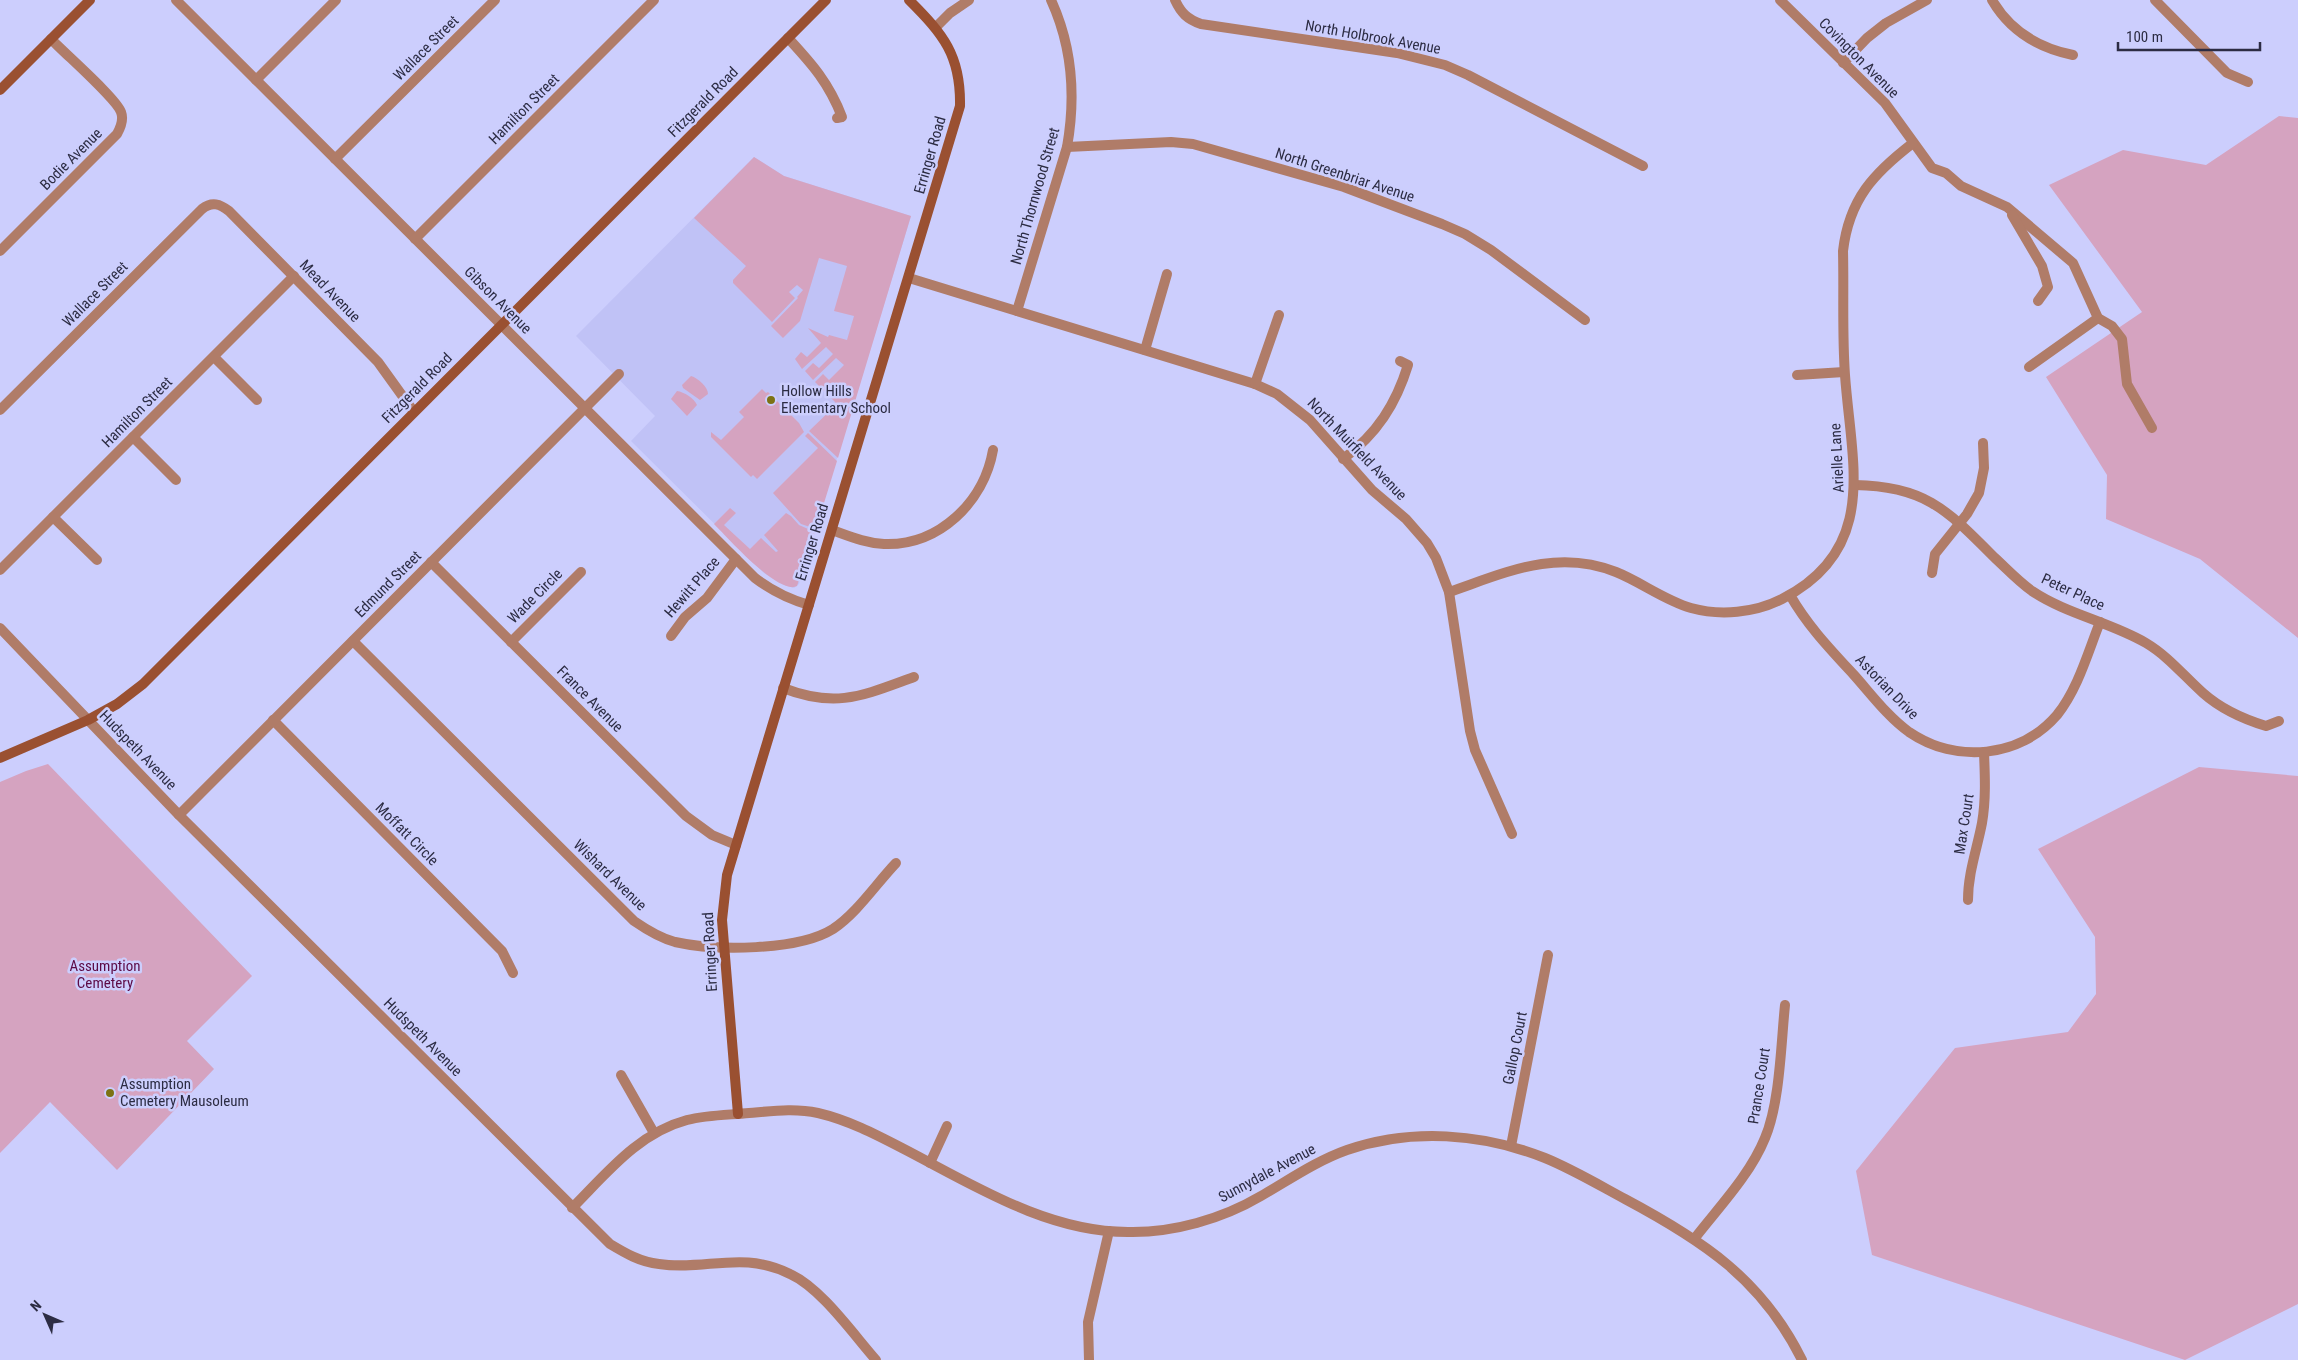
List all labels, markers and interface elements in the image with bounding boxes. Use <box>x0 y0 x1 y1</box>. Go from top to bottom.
street label: Wallace Street <box>390 12 462 84</box>
street label: Covington Avenue <box>1815 14 1903 102</box>
street label: North Holbrook Avenue <box>1304 16 1442 58</box>
scale bar <box>2118 20 2260 52</box>
text: 100 m <box>2126 28 2163 46</box>
street label: Fitzgerald Road <box>664 63 742 141</box>
street label: Hamilton Street <box>485 70 563 148</box>
street label: Erringer Road <box>910 114 950 196</box>
street label: Bodie Avenue <box>36 124 106 194</box>
street label: North Thornwood Street <box>1007 125 1063 267</box>
street label: North Greenbriar Avenue <box>1273 144 1417 206</box>
street label: Mead Avenue <box>296 256 364 326</box>
street label: Wallace Street <box>59 258 131 330</box>
street label: Gibson Avenue <box>461 263 535 337</box>
street label: Fitzgerald Road <box>378 349 456 427</box>
street label: Hamilton Street <box>98 373 176 451</box>
place label: Hollow Hills Elementary School <box>781 382 891 417</box>
marker: Hollow Hills Elementary School <box>765 394 777 406</box>
street label: North Muirfield Avenue <box>1304 394 1410 504</box>
street label: Arielle Lane <box>1826 423 1848 493</box>
street label: Erringer Road <box>792 501 832 583</box>
street label: Edmund Street <box>351 547 425 621</box>
street label: Hewitt Place <box>661 553 723 621</box>
street label: Wade Circle <box>504 565 566 627</box>
street label: Peter Place <box>2039 570 2107 614</box>
street label: Astorian Drive <box>1852 651 1922 723</box>
street label: France Avenue <box>553 662 627 736</box>
street label: Hudspeth Avenue <box>96 706 180 794</box>
street label: Max Court <box>1950 792 1978 856</box>
street label: Moffatt Circle <box>372 799 442 869</box>
street label: Wishard Avenue <box>570 836 650 914</box>
street label: Erringer Road <box>699 912 721 992</box>
park label: Assumption Cemetery <box>70 957 140 992</box>
street label: Hudspeth Avenue <box>380 994 466 1080</box>
street label: Gallop Court <box>1499 1010 1531 1086</box>
street label: Prance Court <box>1744 1047 1774 1125</box>
place label: Assumption Cemetery Mausoleum <box>120 1075 249 1110</box>
marker: Assumption Cemetery Mausoleum <box>104 1087 116 1099</box>
street label: Sunnydale Avenue <box>1215 1140 1319 1206</box>
north arrow <box>20 1290 70 1340</box>
text: N <box>27 1297 44 1314</box>

